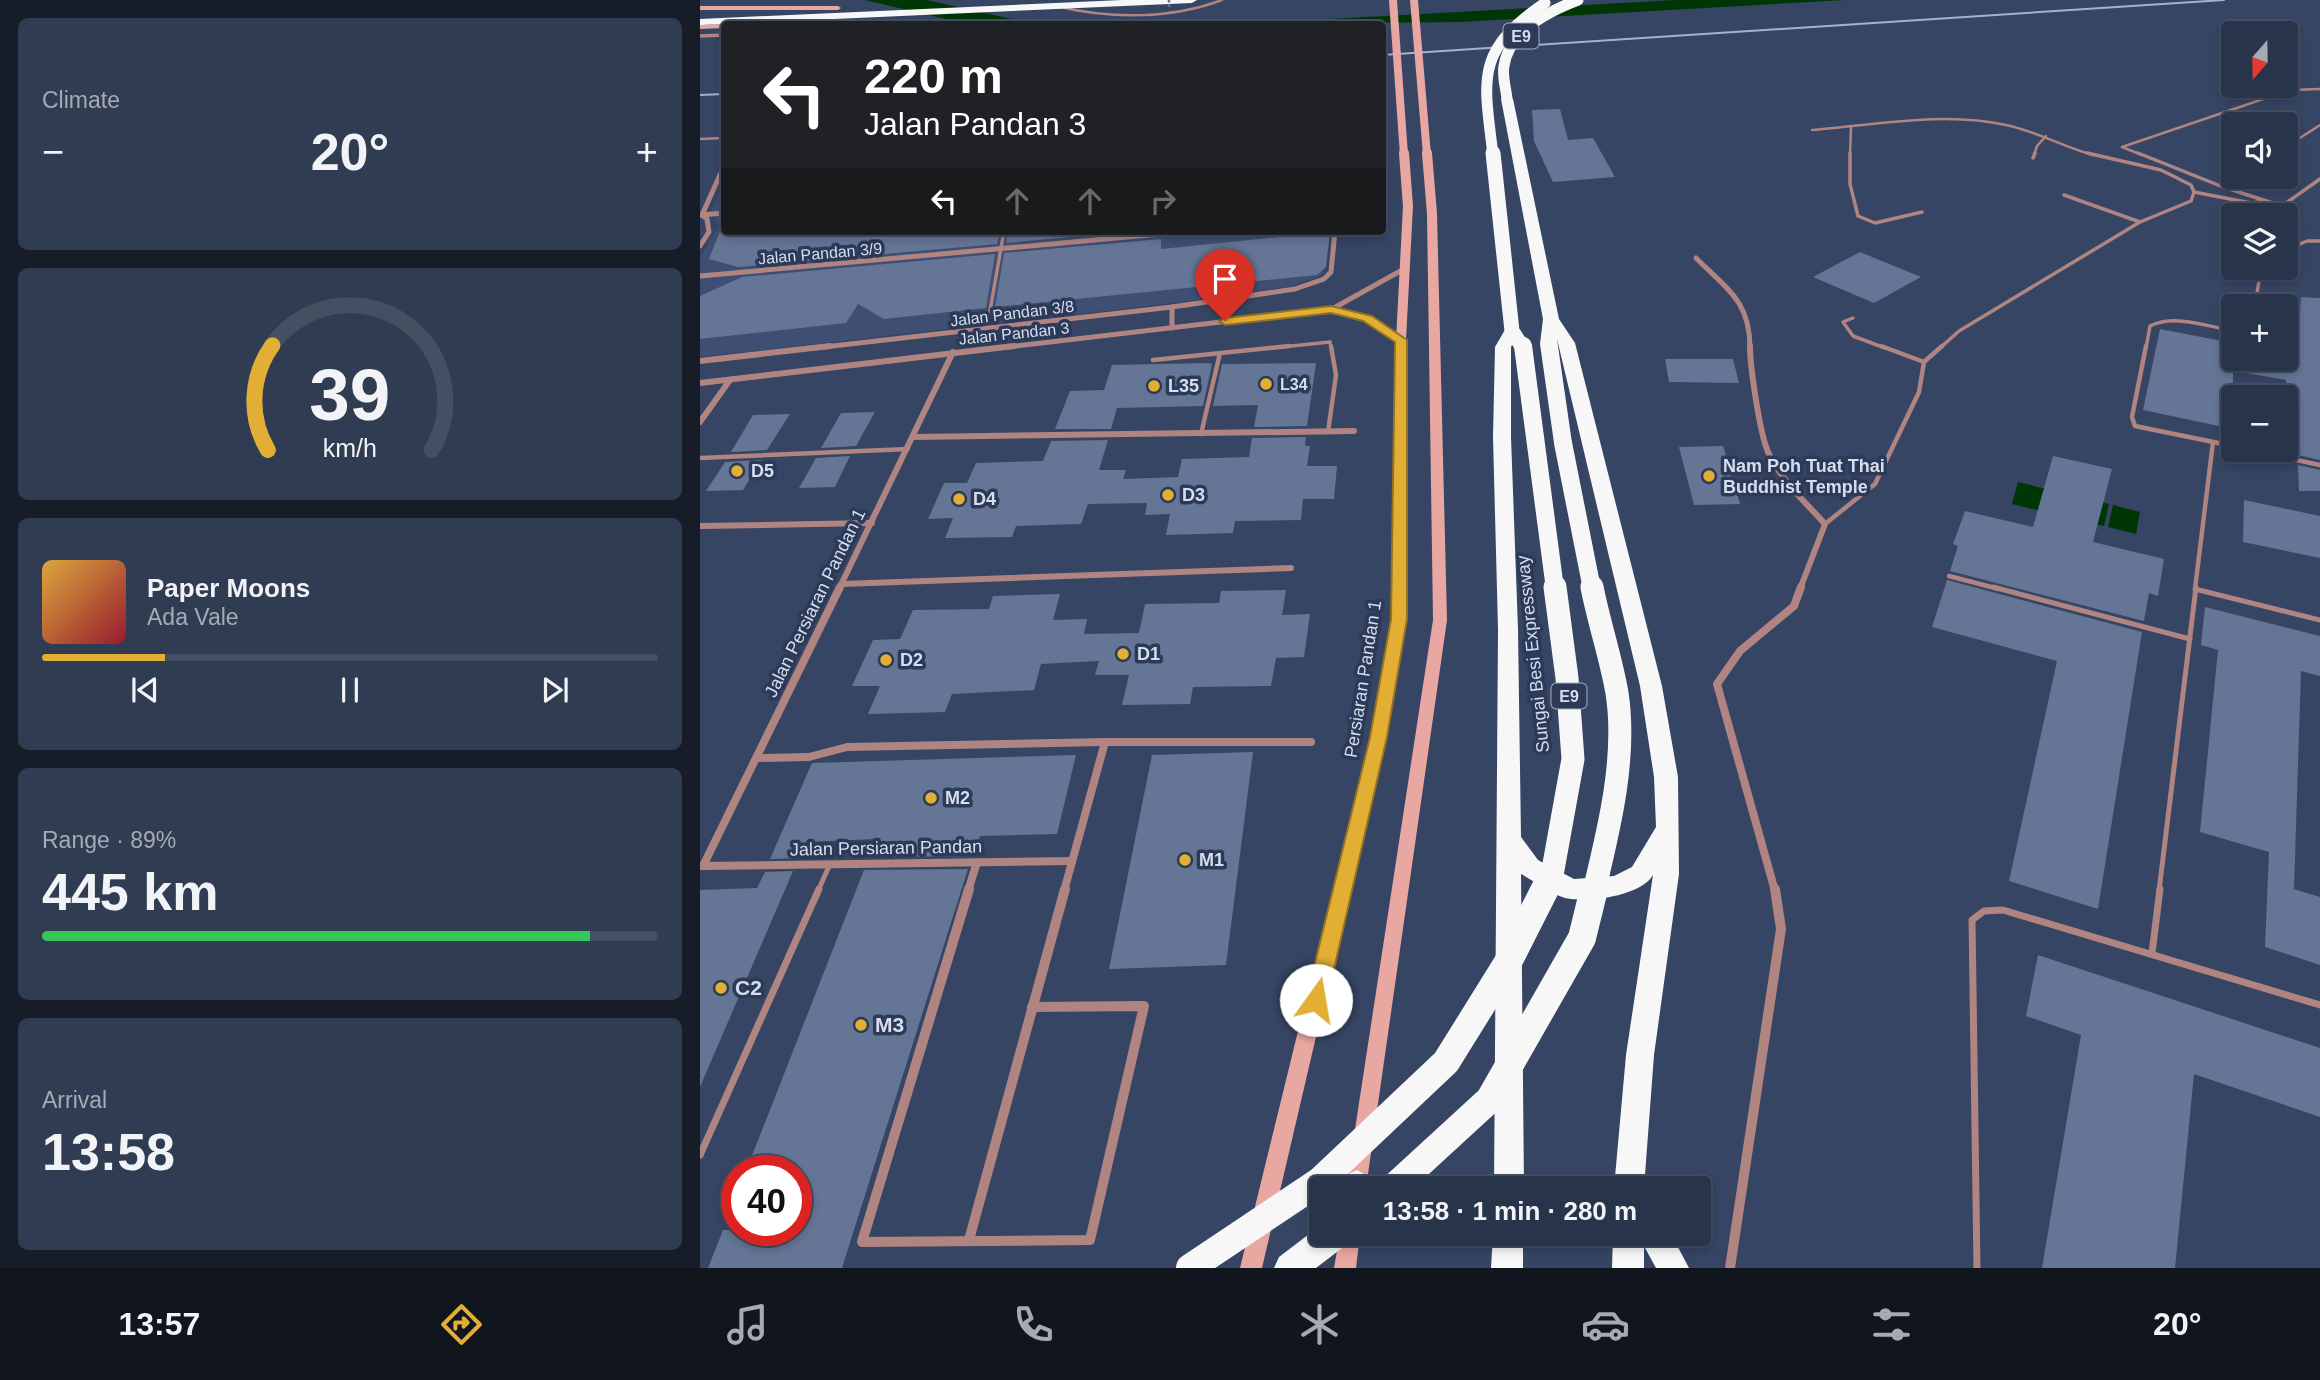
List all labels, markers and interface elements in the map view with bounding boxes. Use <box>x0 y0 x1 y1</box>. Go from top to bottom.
north arrow <box>2221 21 2298 98</box>
map controls <box>2221 21 2298 462</box>
road number: E9 <box>1504 24 1538 48</box>
icon: left <box>749 49 840 140</box>
text: 220 m <box>864 49 1003 103</box>
text: Climate <box>42 87 120 113</box>
text: Jalan Pandan 3 <box>864 106 1086 142</box>
button: sound <box>2221 112 2298 189</box>
text: 20° <box>311 123 389 181</box>
text: − <box>42 131 64 173</box>
text: + <box>636 131 658 173</box>
icon: left <box>925 182 963 220</box>
icon: ahead <box>998 182 1036 220</box>
icon: ahead <box>1071 182 1109 220</box>
icon: right <box>1144 182 1182 220</box>
button: layers <box>2221 203 2298 280</box>
street label: Jalan Pandan 3/9 <box>757 240 883 267</box>
pin <box>1195 249 1255 321</box>
icon: arrive <box>1206 260 1244 298</box>
button: + <box>2221 294 2298 371</box>
street label: Jalan Pandan 3/8 <box>949 297 1075 330</box>
street label: Jalan Pandan 3 <box>958 319 1070 348</box>
text: 39 <box>310 354 390 435</box>
place label: L35 <box>1168 376 1199 396</box>
marker: L34 <box>1258 376 1274 392</box>
place label: L34 <box>1280 376 1308 393</box>
marker: L35 <box>1146 378 1162 394</box>
button: − <box>2221 385 2298 462</box>
text: km/h <box>323 434 377 462</box>
place label: Nam Poh Tuat Thai Buddhist Temple <box>1723 456 1885 497</box>
place label: D5 <box>751 461 774 481</box>
marker: D5 <box>729 463 745 479</box>
marker: Nam Poh Tuat Thai Buddhist Temple <box>1701 468 1717 484</box>
place label: D3 <box>1182 485 1205 505</box>
marker: D3 <box>1160 487 1176 503</box>
place label: D4 <box>973 489 996 509</box>
marker: D4 <box>951 491 967 507</box>
street label: Jalan Persiaran Pandan 1 <box>761 506 869 700</box>
street label: Sungai Besi Expressway <box>1513 554 1553 754</box>
text: Paper Moons <box>147 573 310 603</box>
street label: Persiaran Pandan 1 <box>1341 599 1385 759</box>
text: Ada Vale <box>147 604 239 630</box>
place label: D1 <box>1137 644 1160 664</box>
marker: D1 <box>1115 646 1131 662</box>
place label: D2 <box>900 650 923 670</box>
marker: D2 <box>878 652 894 668</box>
icon: previous <box>126 671 164 709</box>
icon: pause <box>331 671 369 709</box>
icon: next <box>536 671 574 709</box>
road number: E9 <box>1552 684 1586 708</box>
place label: M2 <box>945 788 970 808</box>
marker: M2 <box>923 790 939 806</box>
text: Range · 89% <box>42 827 176 853</box>
street label: Jalan Persiaran Pandan <box>790 836 982 860</box>
place label: M1 <box>1199 850 1224 870</box>
marker: M1 <box>1177 852 1193 868</box>
text: 445 km <box>42 863 218 921</box>
position arrow <box>1279 963 1353 1037</box>
place label: C2 <box>735 976 762 999</box>
marker: C2 <box>713 980 729 996</box>
place label: M3 <box>875 1013 904 1036</box>
marker: M3 <box>853 1017 869 1033</box>
text: Arrival <box>42 1087 107 1113</box>
text: 13:58 <box>42 1123 175 1181</box>
speed limit sign: 40 <box>721 1155 812 1246</box>
text: 13:58 · 1 min · 280 m <box>1383 1196 1637 1226</box>
icon: directions <box>437 1300 486 1349</box>
icon: music <box>723 1300 772 1349</box>
icon: phone <box>1009 1300 1058 1349</box>
icon: climate <box>1295 1300 1344 1349</box>
icon: car <box>1581 1300 1630 1349</box>
icon: filters <box>1867 1300 1916 1349</box>
text: 13:57 <box>118 1306 200 1342</box>
text: 20° <box>2153 1306 2202 1342</box>

